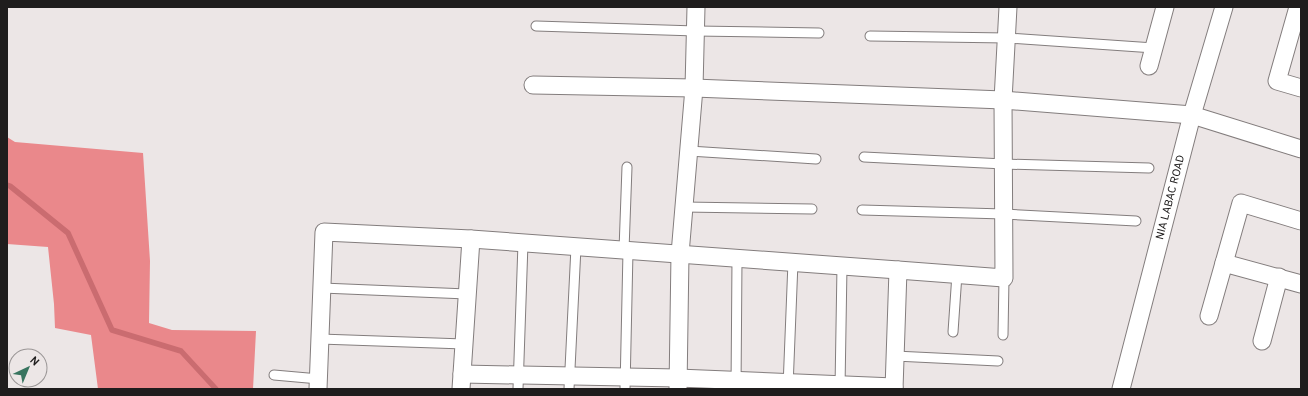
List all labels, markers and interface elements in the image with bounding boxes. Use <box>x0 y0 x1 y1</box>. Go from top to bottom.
street label: NIA LABAC ROAD <box>1153 153 1188 241</box>
north arrow <box>8 348 48 388</box>
text: N <box>27 354 42 369</box>

